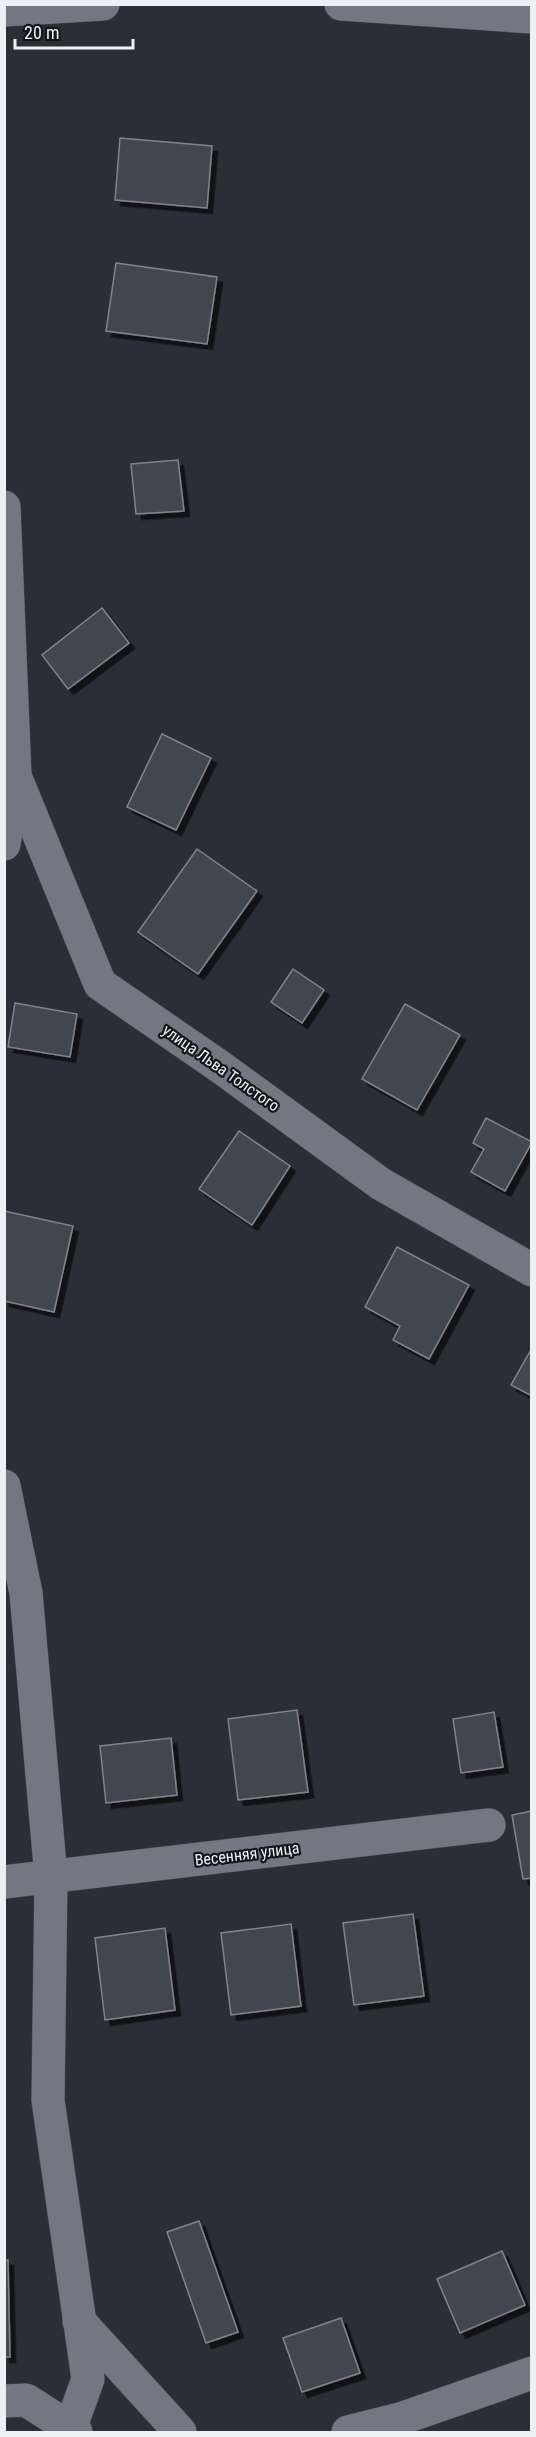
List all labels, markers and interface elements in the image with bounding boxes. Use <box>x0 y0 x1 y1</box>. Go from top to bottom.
scale bar <box>15 12 134 50</box>
text: 20 m <box>24 22 59 43</box>
street label: улица Льва Толстого <box>159 1021 283 1115</box>
street label: Весенняя улица <box>194 1838 300 1870</box>

